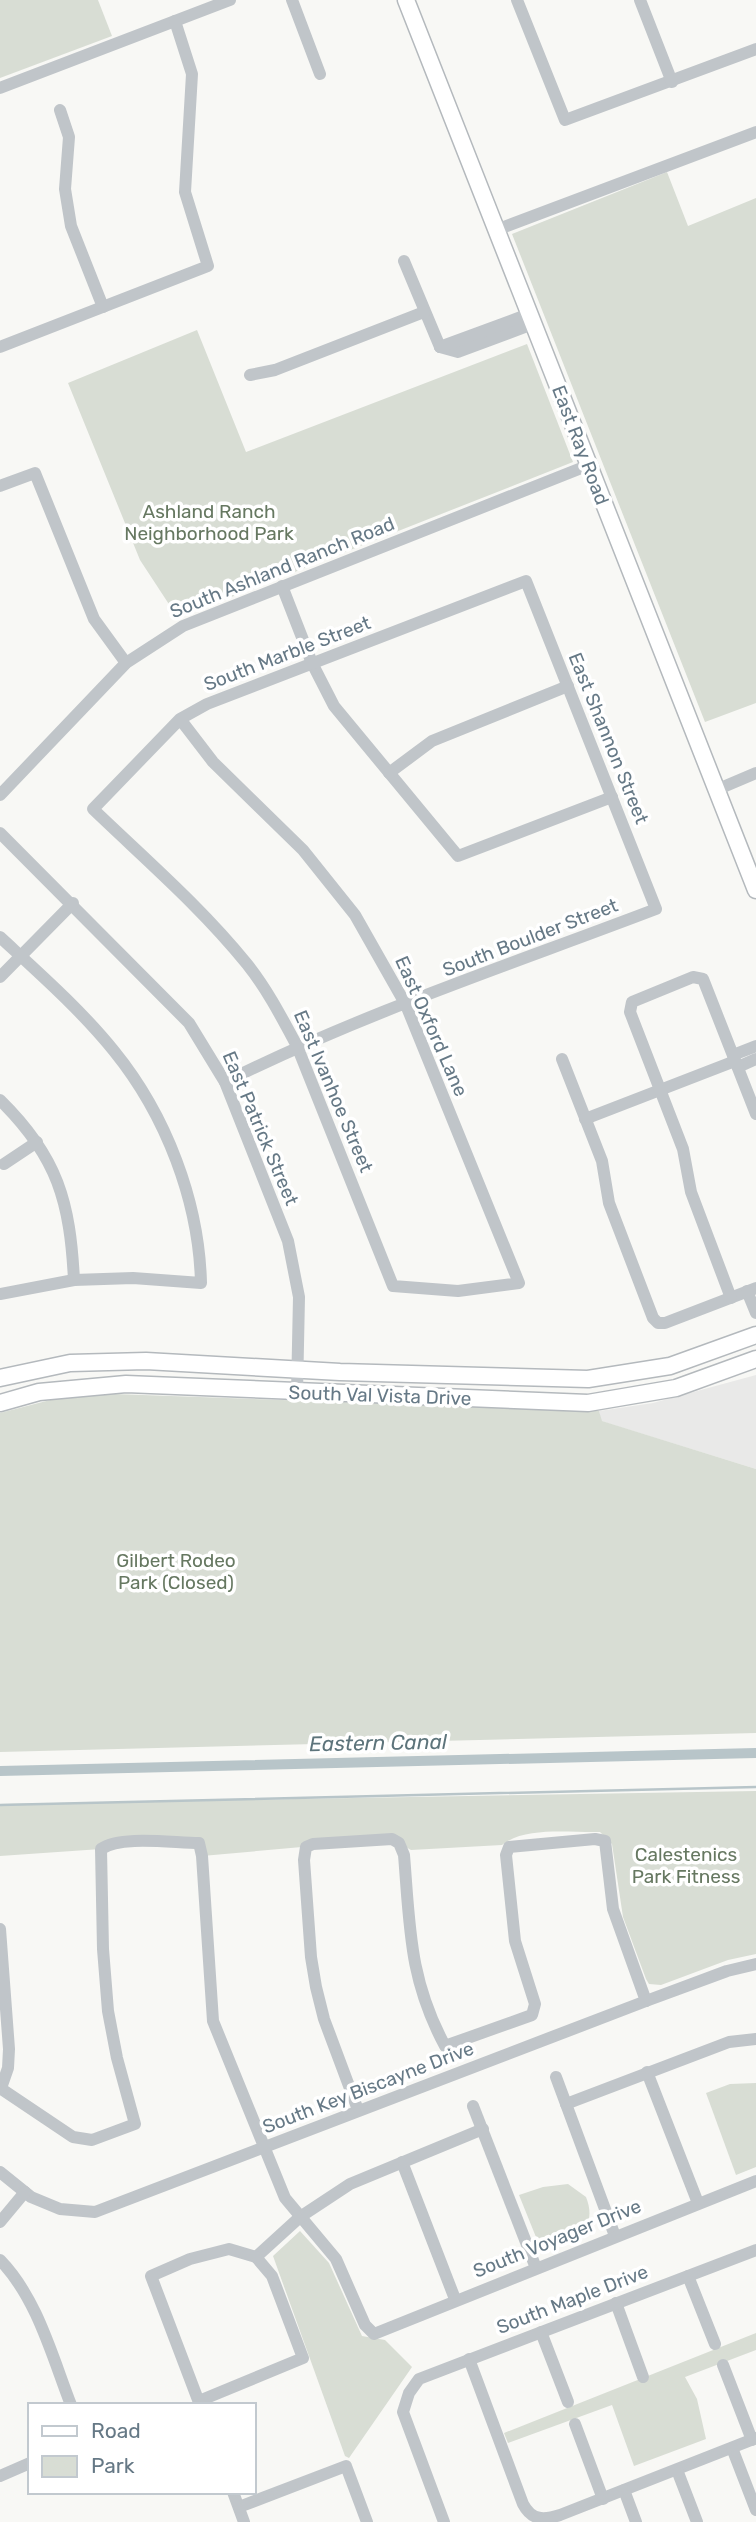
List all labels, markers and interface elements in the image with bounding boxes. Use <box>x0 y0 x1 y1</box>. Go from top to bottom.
street label: East Ray Road <box>547 382 614 508</box>
park label: Ashland Ranch Neighborhood Park <box>124 500 294 545</box>
street label: South Ashland Ranch Road <box>167 512 398 623</box>
street label: South Marble Street <box>201 611 374 696</box>
street label: East Shannon Street <box>564 649 654 828</box>
street label: South Boulder Street <box>439 893 622 981</box>
street label: East Oxford Lane <box>390 952 473 1100</box>
street label: East Ivanhoe Street <box>289 1007 378 1176</box>
street label: East Patrick Street <box>218 1048 304 1209</box>
street label: South Val Vista Drive <box>288 1381 472 1410</box>
park label: Gilbert Rodeo Park (Closed) <box>116 1549 236 1594</box>
water label: Eastern Canal <box>309 1729 448 1756</box>
park label: Calestenics Park Fitness <box>632 1843 740 1888</box>
street label: South Key Biscayne Drive <box>259 2037 477 2138</box>
street label: South Voyager Drive <box>470 2194 644 2283</box>
street label: South Maple Drive <box>493 2260 651 2339</box>
legend <box>28 2403 256 2494</box>
text: Road <box>91 2418 141 2443</box>
text: Park <box>91 2453 135 2478</box>

